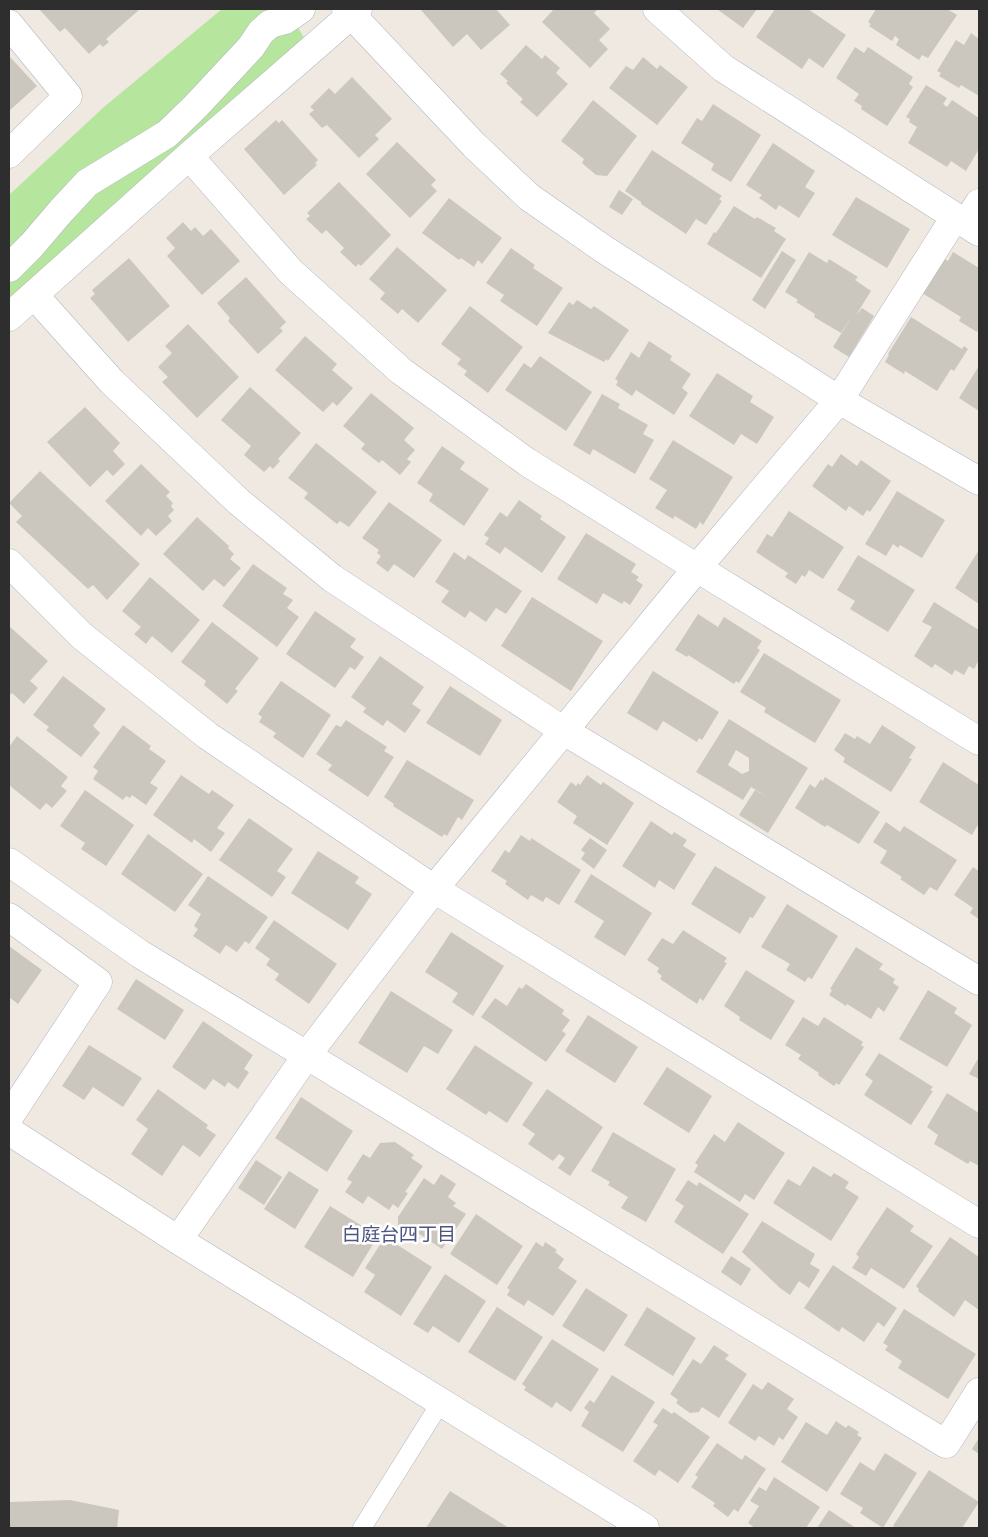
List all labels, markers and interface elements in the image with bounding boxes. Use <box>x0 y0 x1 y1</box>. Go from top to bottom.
district label: 白庭台四丁目 <box>342 1223 456 1246</box>

